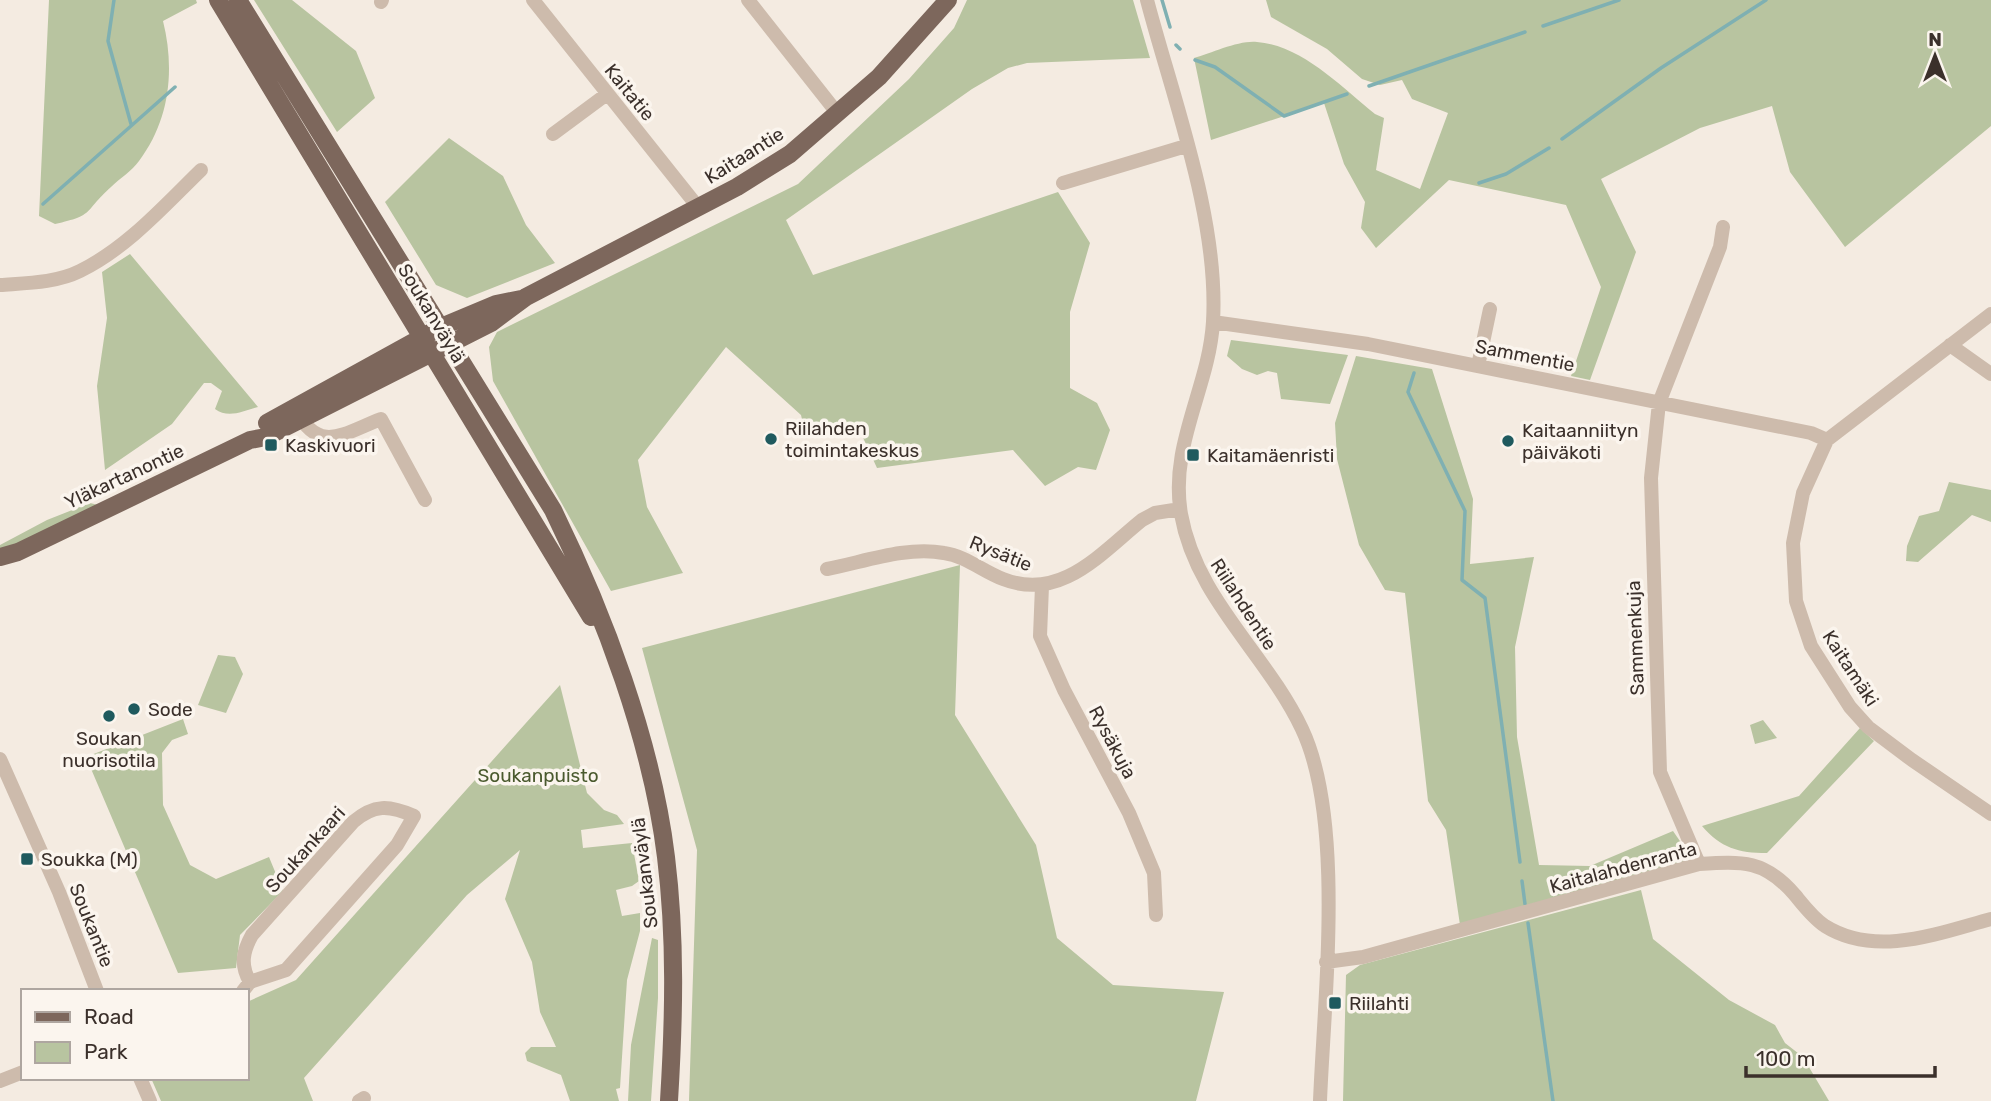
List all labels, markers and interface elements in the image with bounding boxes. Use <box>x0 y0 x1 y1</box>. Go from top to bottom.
north arrow <box>1900 21 1970 91</box>
text: N <box>1928 28 1942 51</box>
street label: Kaitatie <box>600 59 660 126</box>
street label: Kaitaantie <box>701 122 788 189</box>
street label: Soukanväylä <box>393 260 470 367</box>
street label: Sammentie <box>1473 335 1577 376</box>
place label: Riilahden toimintakeskus <box>785 417 919 462</box>
place label: Kaitaanniityn päiväkoti <box>1522 419 1638 464</box>
marker: Riilahden toimintakeskus <box>763 431 779 447</box>
marker: Kaitaanniityn päiväkoti <box>1500 433 1516 449</box>
place label: Kaskivuori <box>285 434 376 457</box>
marker: Kaskivuori <box>263 437 279 453</box>
street label: Yläkartanontie <box>61 439 188 514</box>
place label: Kaitamäenristi <box>1207 444 1334 467</box>
marker: Kaitamäenristi <box>1185 447 1201 463</box>
street label: Rysätie <box>966 531 1035 576</box>
street label: Riilahdentie <box>1206 554 1282 654</box>
street label: Sammenkuja <box>1622 580 1649 696</box>
street label: Kaitamäki <box>1817 626 1884 711</box>
place label: Sode <box>148 698 193 721</box>
marker: Sode <box>126 701 142 717</box>
street label: Rysäkuja <box>1084 702 1141 783</box>
marker: Soukan nuorisotila <box>101 708 117 724</box>
place label: Soukan nuorisotila <box>62 727 156 772</box>
park label: Soukanpuisto <box>477 764 599 787</box>
street label: Soukankaari <box>261 801 350 897</box>
street label: Soukanväylä <box>626 816 663 930</box>
street label: Kaitalahdenranta <box>1547 837 1699 898</box>
place label: Soukka (M) <box>41 848 138 871</box>
marker: Soukka (M) <box>19 851 35 867</box>
street label: Soukantie <box>64 880 119 970</box>
legend <box>21 989 248 1080</box>
place label: Riilahti <box>1349 992 1409 1015</box>
marker: Riilahti <box>1327 995 1343 1011</box>
text: Road <box>84 1004 134 1029</box>
scale bar <box>1746 1034 1935 1078</box>
text: Park <box>84 1039 128 1064</box>
text: 100 m <box>1756 1046 1815 1071</box>

